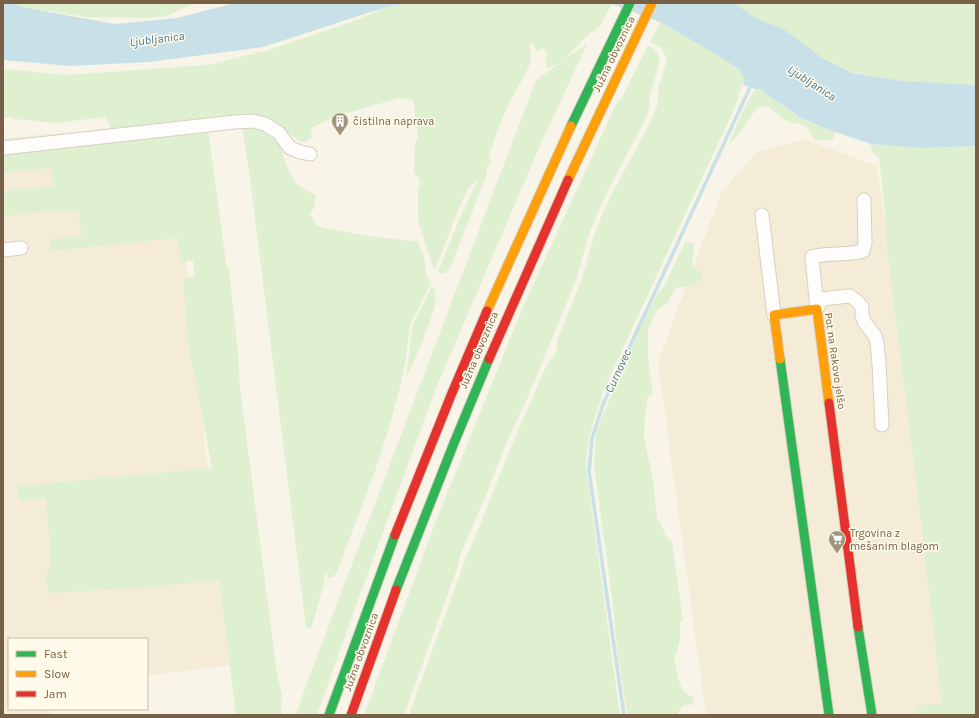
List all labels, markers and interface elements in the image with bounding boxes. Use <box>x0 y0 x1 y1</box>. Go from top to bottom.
street label: Južna obvoznica <box>590 14 638 94</box>
water label: Ljubljanica <box>129 29 185 49</box>
water label: Ljubljanica <box>785 62 839 104</box>
building icon: čistilna naprava <box>330 111 350 136</box>
place label: čistilna naprava <box>353 115 434 128</box>
street label: Južna obvoznica <box>457 309 501 391</box>
street label: Pot na Rakovo jelšo <box>822 312 848 410</box>
water label: Curnovec <box>602 347 634 395</box>
place label: Trgovina z mešanim blagom <box>850 527 939 553</box>
supermarket icon: Trgovina z mešanim blagom <box>827 529 847 554</box>
street label: Južna obvoznica <box>341 611 381 693</box>
legend <box>8 638 148 710</box>
text: Fast <box>44 647 68 661</box>
text: Slow <box>44 667 70 681</box>
text: Jam <box>44 687 67 701</box>

